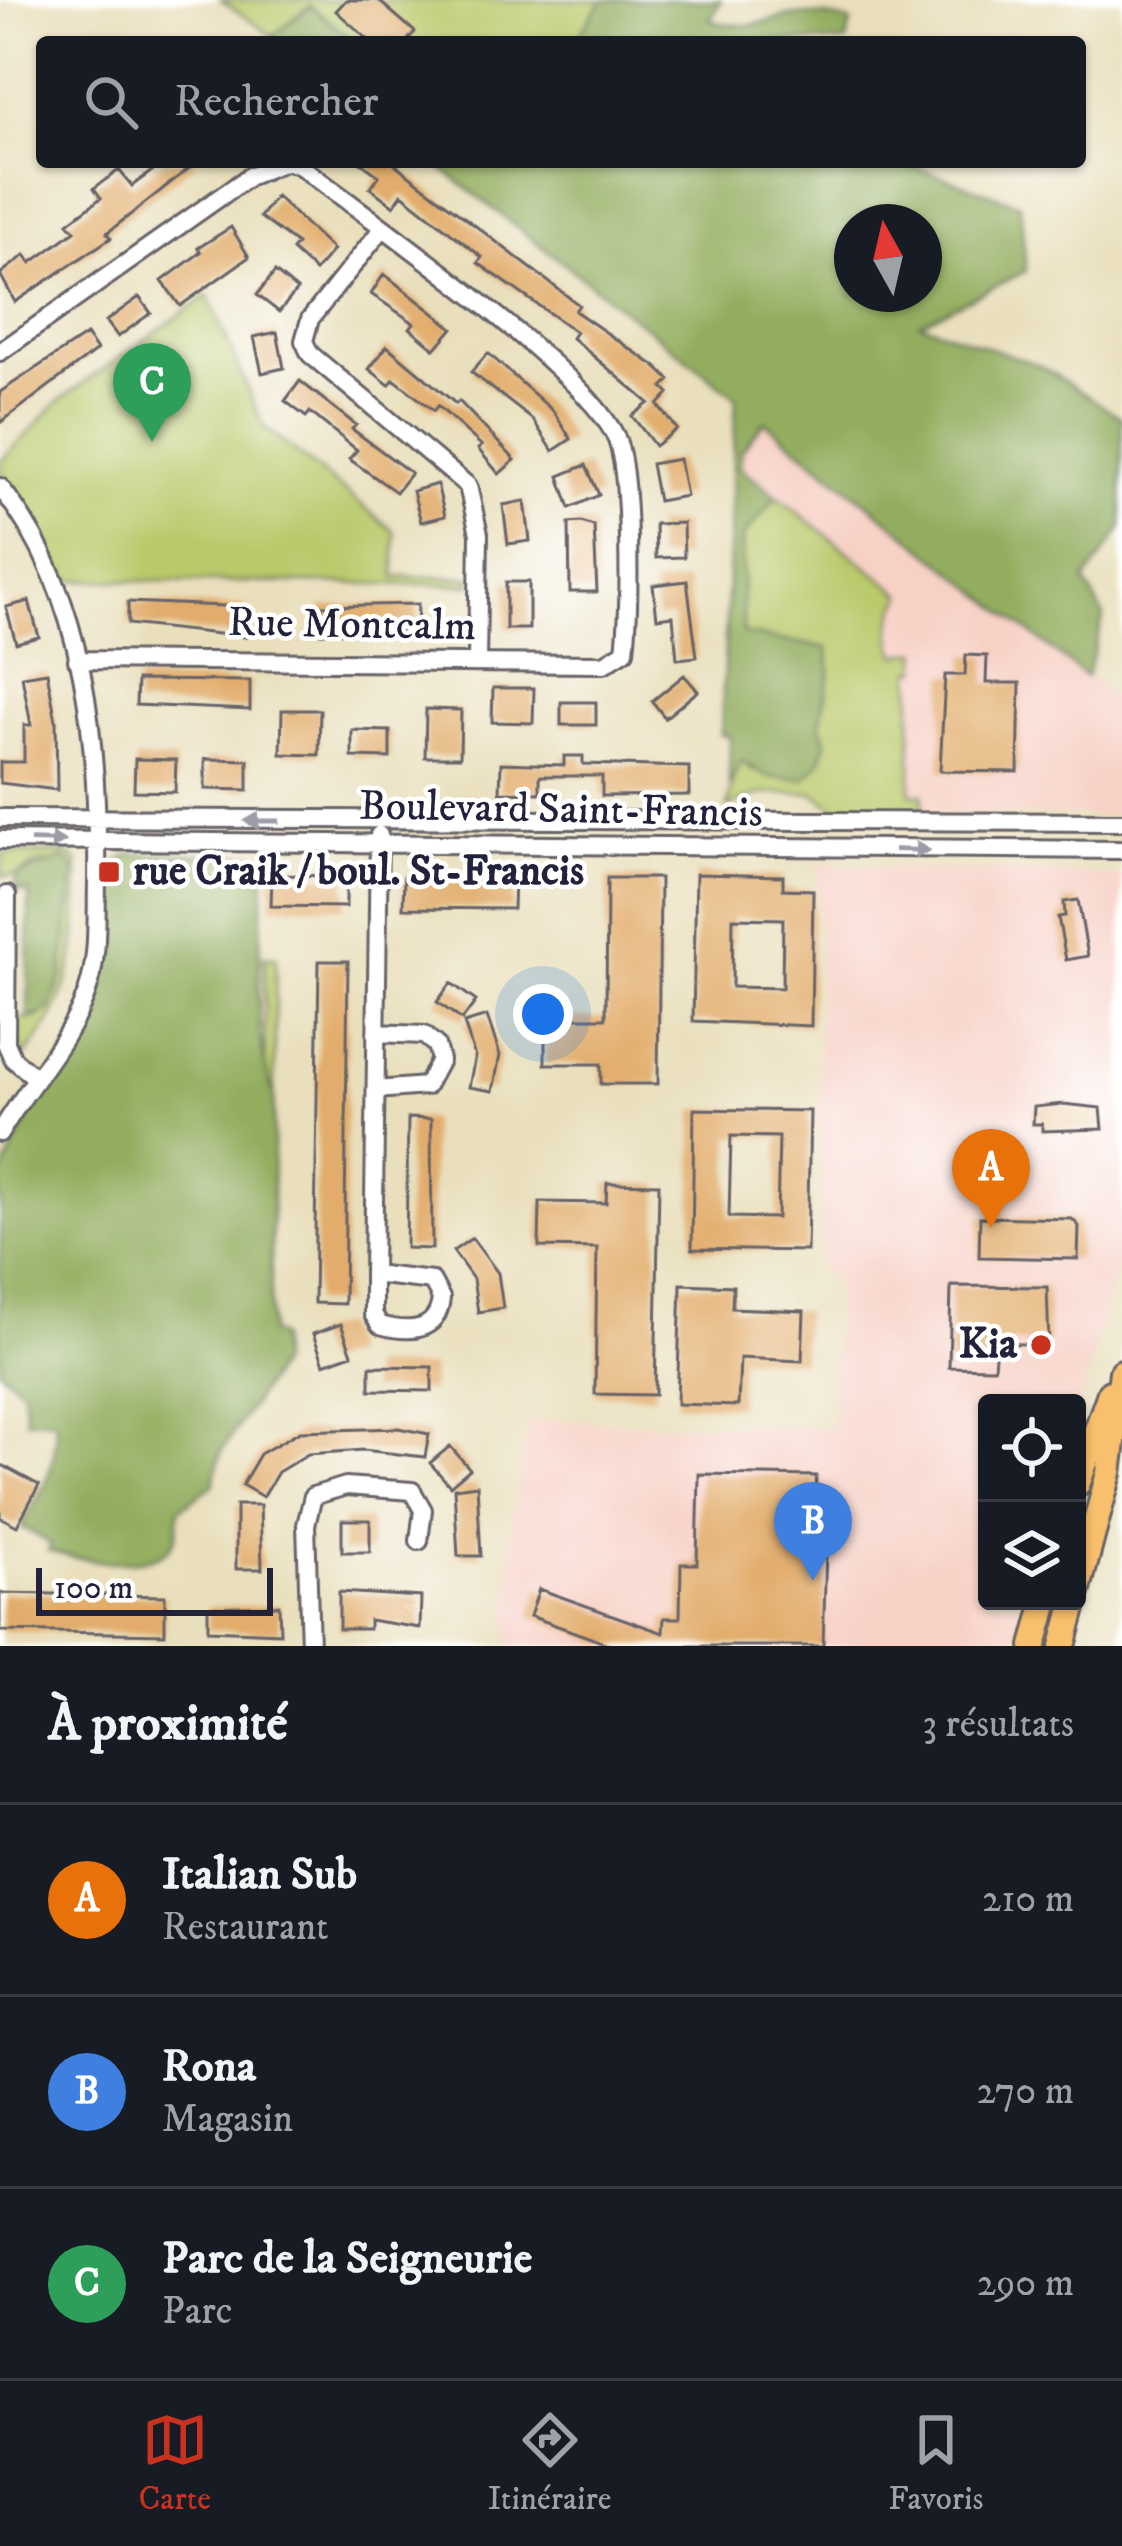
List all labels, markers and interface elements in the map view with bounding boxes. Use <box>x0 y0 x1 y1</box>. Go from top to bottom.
search box <box>36 36 1086 168</box>
icon: search <box>78 69 144 135</box>
text: Rechercher <box>174 74 379 130</box>
north arrow <box>834 204 942 312</box>
pin: C <box>113 343 191 442</box>
street label: Rue Montcalm <box>228 597 476 653</box>
street label: Boulevard Saint-Francis <box>359 780 763 840</box>
one-way arrow <box>242 811 280 831</box>
one-way arrow <box>30 831 68 850</box>
one-way arrow <box>894 841 932 860</box>
place label: rue Craik / boul. St-Francis <box>133 846 584 898</box>
marker: rue Craik / boul. St-Francis <box>96 859 122 885</box>
your location <box>513 984 573 1044</box>
pin: A <box>952 1129 1030 1228</box>
place label: Kia <box>959 1319 1018 1371</box>
marker: Kia <box>1028 1332 1054 1358</box>
map controls <box>978 1394 1086 1610</box>
button: locate <box>978 1394 1086 1502</box>
pin: B <box>774 1482 852 1581</box>
button: layers <box>978 1502 1086 1610</box>
scale bar <box>36 1562 273 1615</box>
text: 100 m <box>54 1568 133 1609</box>
text: À proximité <box>48 1692 288 1756</box>
text: 3 résultats <box>922 1700 1074 1749</box>
text: Italian Sub <box>162 1847 357 1903</box>
text: A <box>75 1875 99 1924</box>
text: 210 m <box>982 1875 1074 1924</box>
text: Restaurant <box>162 1903 329 1952</box>
text: Rona <box>162 2039 256 2095</box>
text: B <box>75 2067 99 2116</box>
text: 270 m <box>977 2067 1074 2116</box>
text: Magasin <box>162 2095 293 2144</box>
text: Parc de la Seigneurie <box>162 2231 532 2287</box>
text: C <box>74 2259 100 2308</box>
text: 290 m <box>977 2259 1074 2308</box>
text: Parc <box>162 2287 232 2336</box>
tab: Carte <box>138 2407 211 2520</box>
tab: Itinéraire <box>488 2407 611 2520</box>
tab: Favoris <box>888 2407 984 2520</box>

